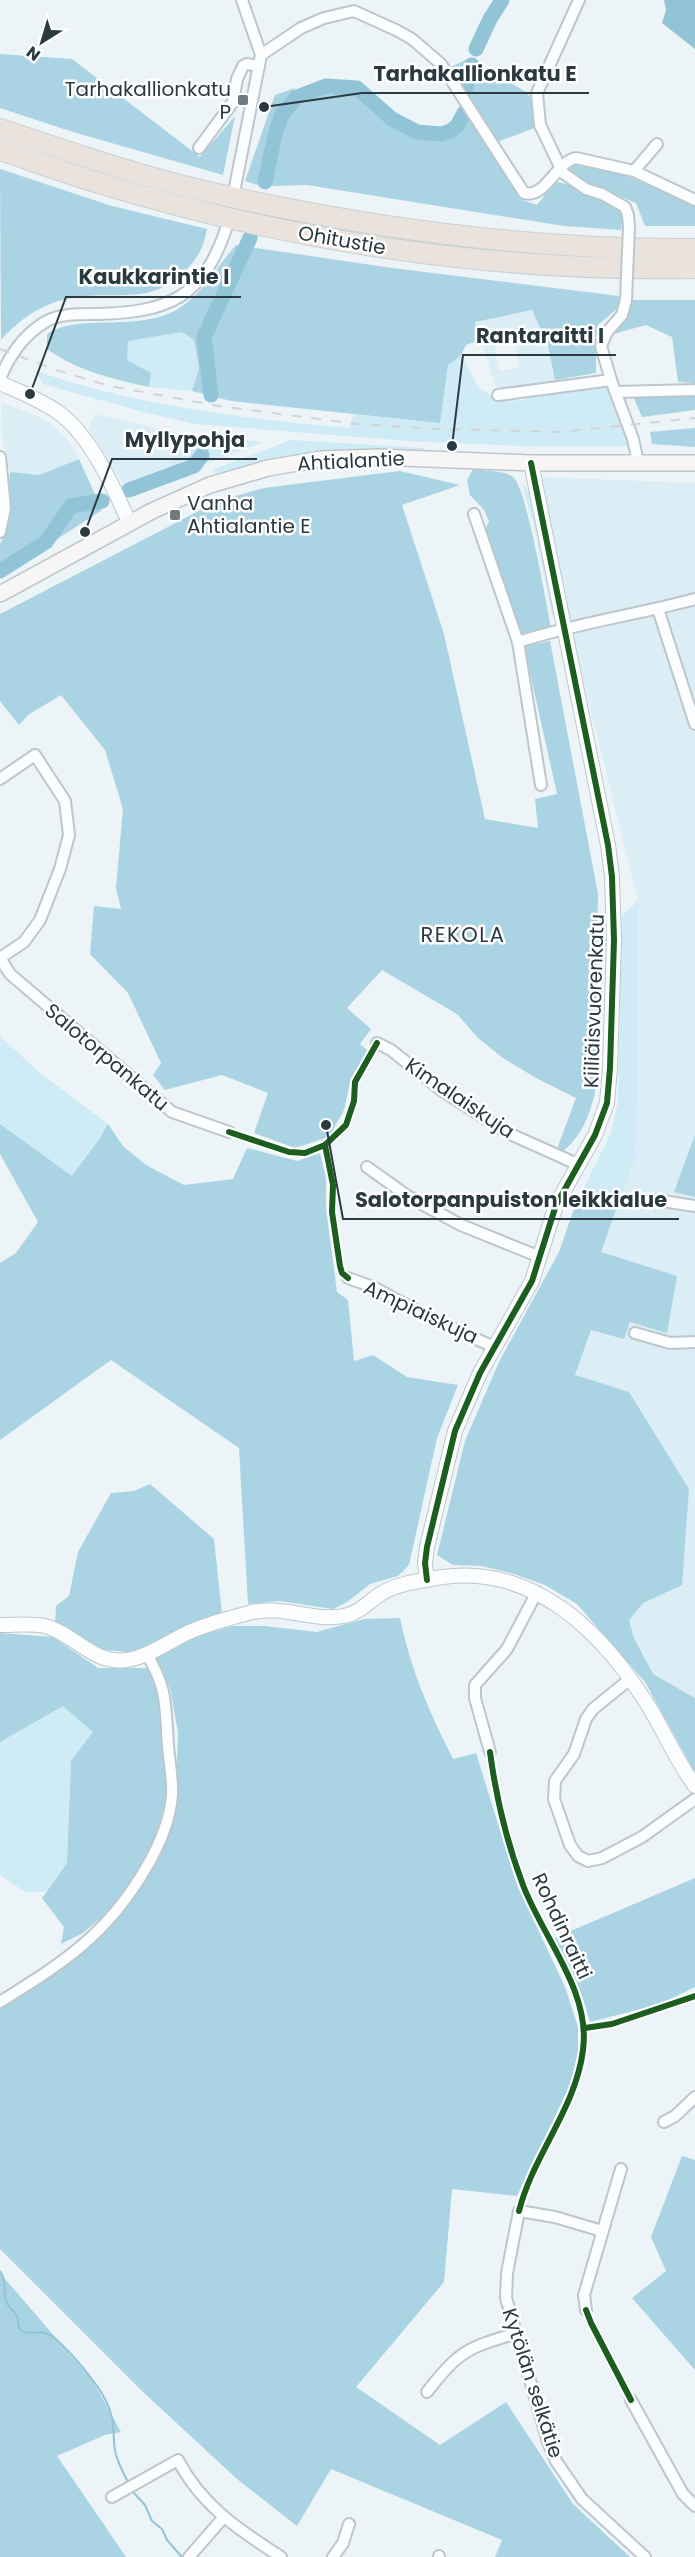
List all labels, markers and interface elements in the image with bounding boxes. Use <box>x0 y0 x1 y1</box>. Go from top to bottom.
north arrow <box>12 12 72 72</box>
text: N <box>22 41 45 66</box>
callout: Tarhakallionkatu E <box>362 54 589 93</box>
text: Tarhakallionkatu E <box>373 59 577 88</box>
place label: Tarhakallionkatu P <box>65 75 231 126</box>
marker: Tarhakallionkatu P <box>236 93 250 107</box>
street label: Ohitustie <box>296 219 388 261</box>
callout: Kaukkarintie I <box>66 258 241 297</box>
text: Kaukkarintie I <box>79 262 229 291</box>
callout: Rantaraitti I <box>463 316 616 355</box>
text: Rantaraitti I <box>476 321 604 350</box>
callout: Myllypohja <box>112 420 257 459</box>
text: Myllypohja <box>125 425 245 454</box>
street label: Ahtialantie <box>296 444 406 478</box>
place label: Vanha Ahtialantie E <box>187 489 310 540</box>
marker: Vanha Ahtialantie E <box>168 508 182 522</box>
street label: Kiiliäisvuorenkatu <box>577 914 611 1088</box>
district label: REKOLA <box>421 920 505 949</box>
street label: Salotorpankatu <box>39 997 175 1117</box>
street label: Kimalaiskuja <box>400 1051 520 1145</box>
callout: Salotorpanpuiston leikkialue <box>343 1180 679 1219</box>
text: Salotorpanpuiston leikkialue <box>355 1185 667 1214</box>
street label: Ampiaiskuja <box>359 1273 483 1351</box>
street label: Rohdinraitti <box>525 1868 599 1984</box>
street label: Kytölän selkätie <box>496 2304 570 2462</box>

